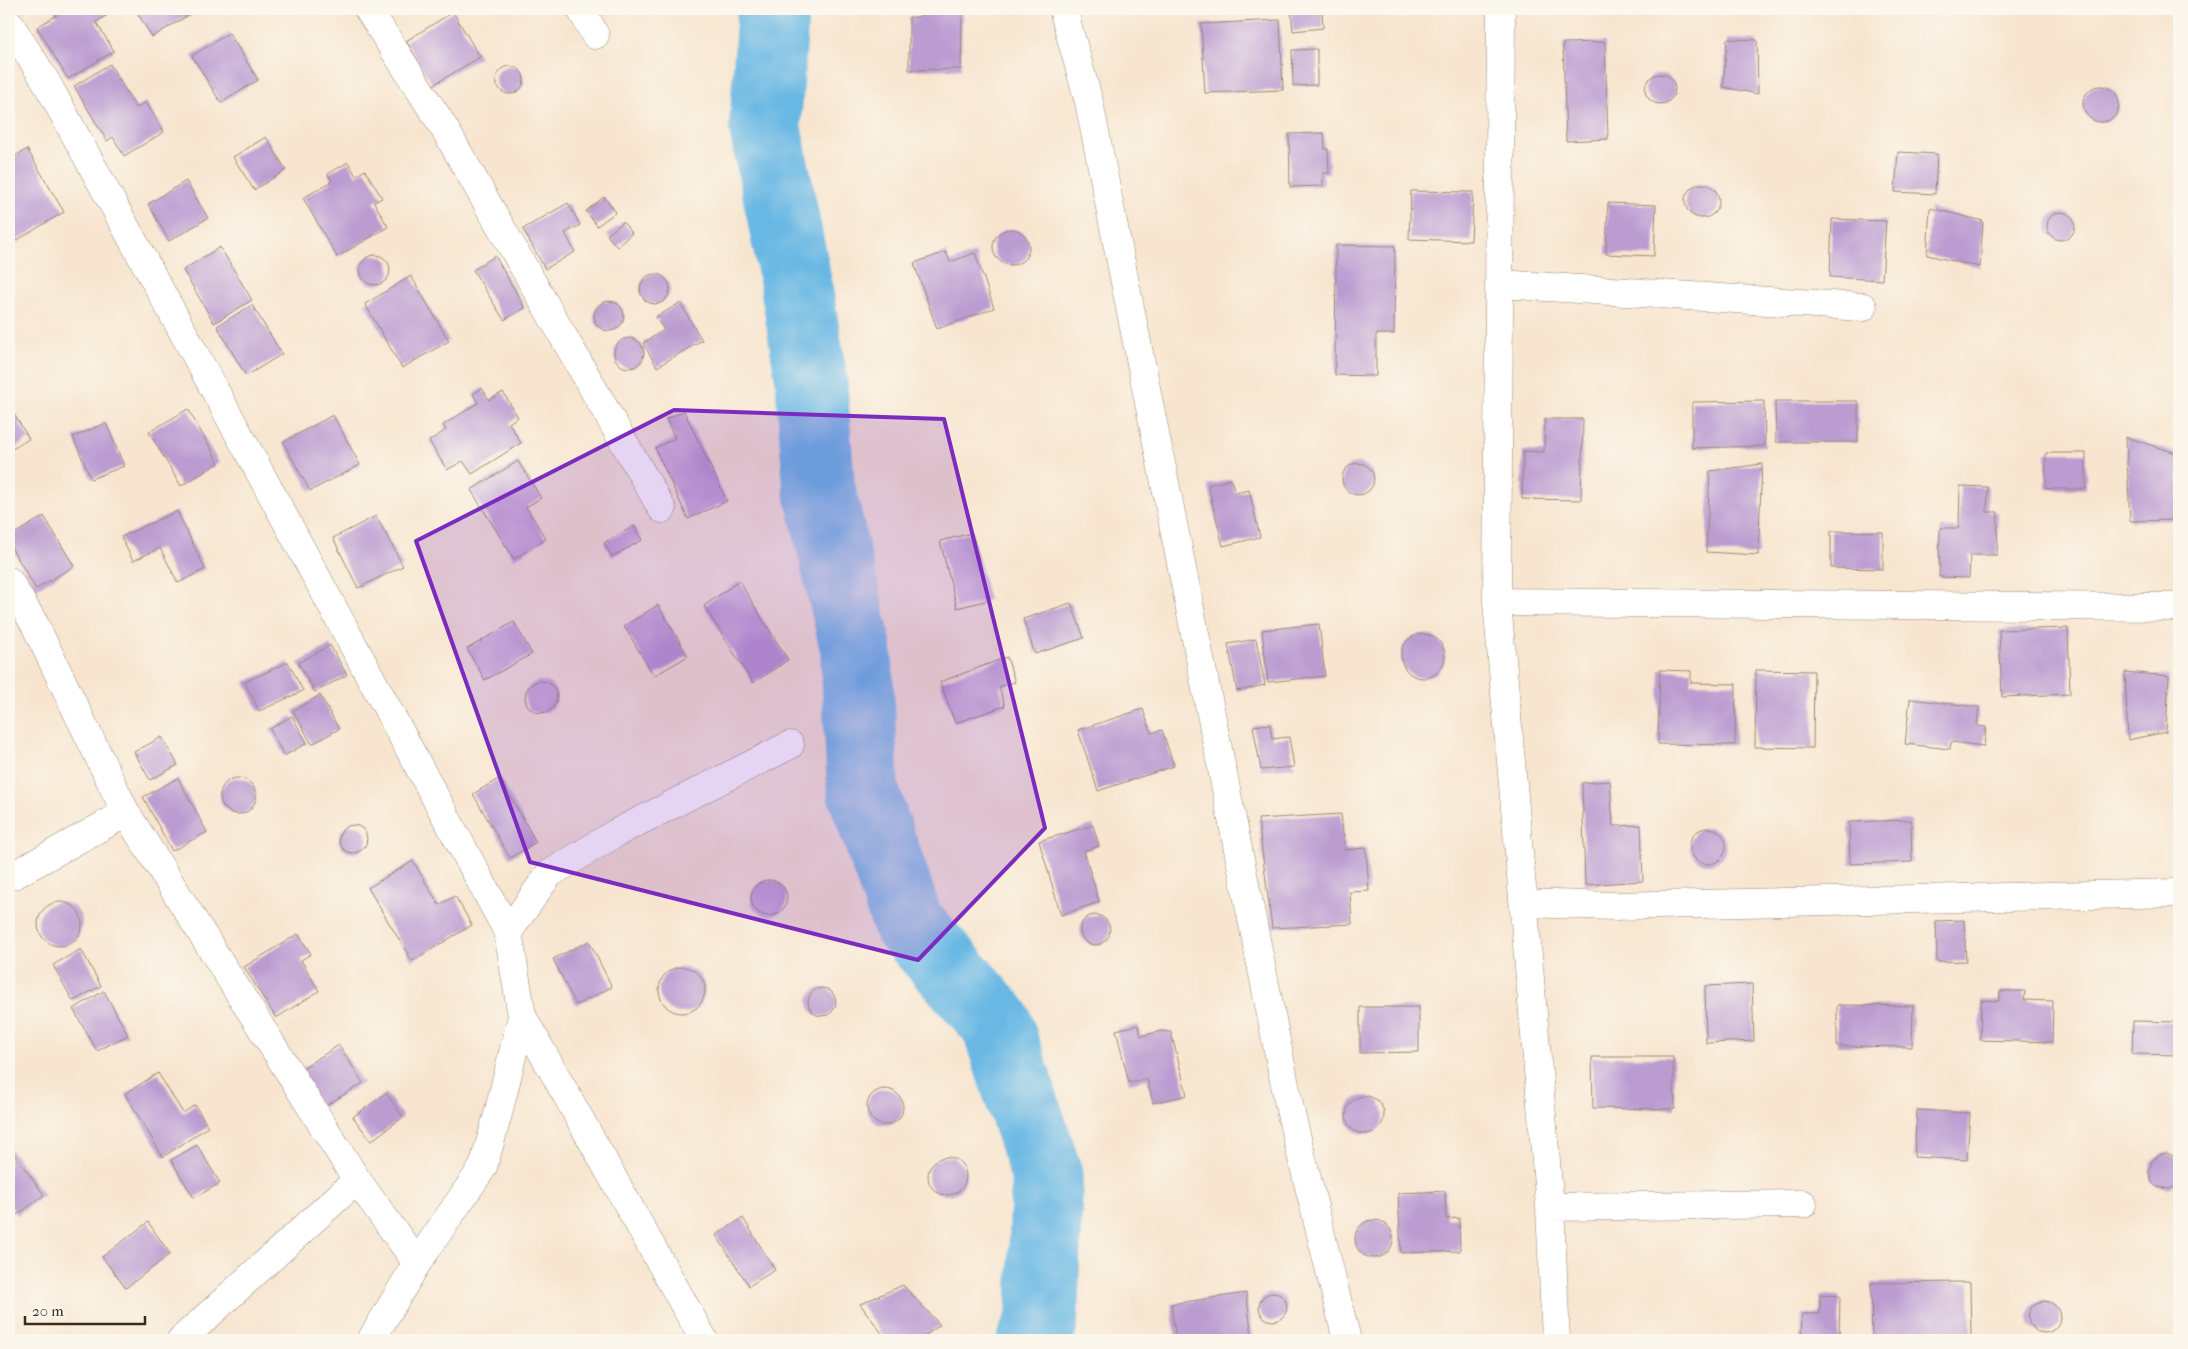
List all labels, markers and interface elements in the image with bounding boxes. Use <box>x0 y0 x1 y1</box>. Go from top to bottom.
scale bar <box>25 1294 145 1326</box>
text: 20 m <box>32 1302 64 1320</box>

